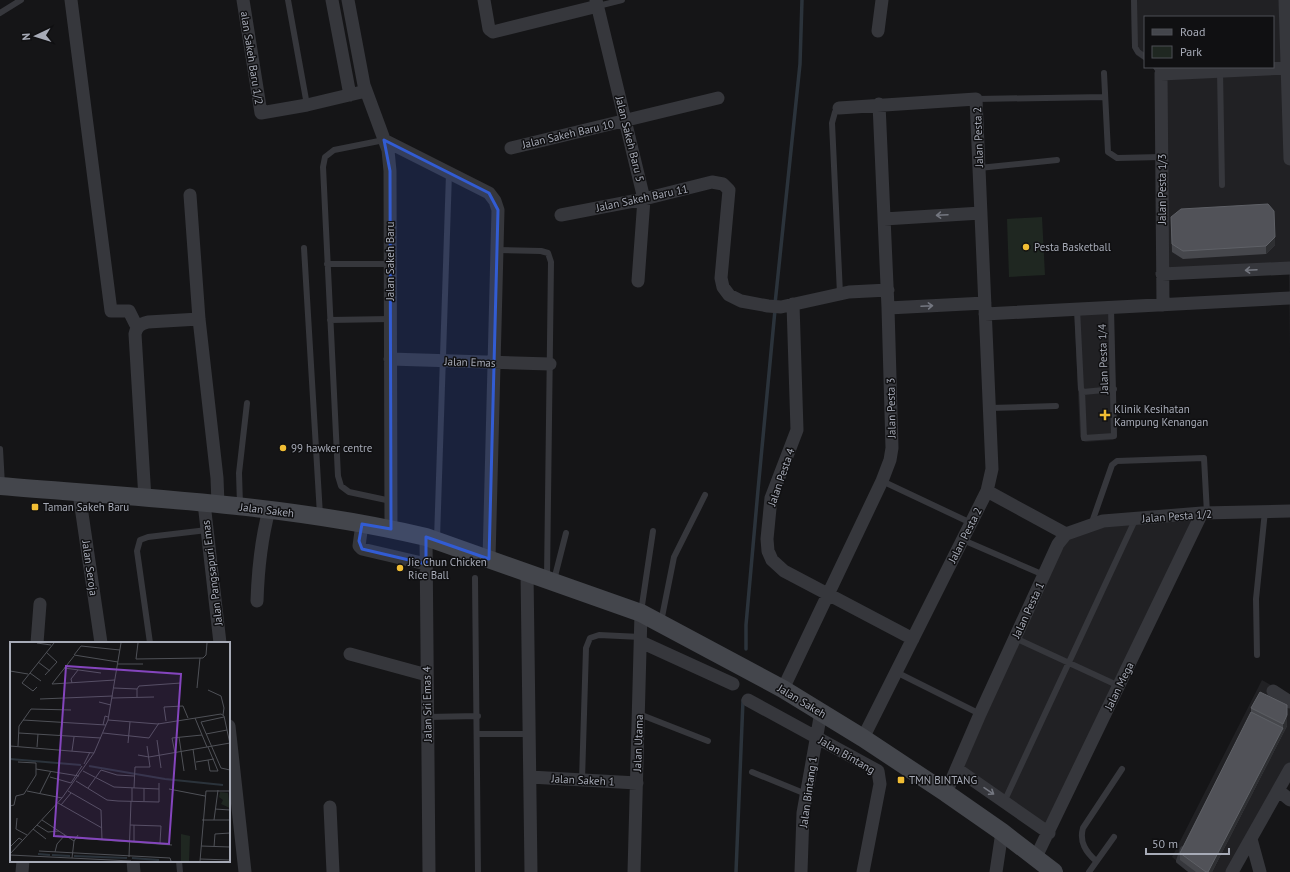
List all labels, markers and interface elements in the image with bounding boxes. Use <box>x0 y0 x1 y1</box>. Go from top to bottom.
street label: alan Sakeh Baru 1/2 <box>238 10 266 106</box>
north arrow <box>16 16 56 56</box>
legend <box>1144 16 1274 68</box>
text: Road <box>1180 24 1205 39</box>
text: N <box>19 33 33 41</box>
text: Park <box>1180 44 1202 59</box>
street label: Jalan Sakeh Baru 5 <box>612 94 647 183</box>
street label: Jalan Pesta 2 <box>970 107 986 168</box>
street label: Jalan Sakeh Baru 10 <box>520 117 615 152</box>
street label: Jalan Pesta 1/3 <box>1155 154 1169 225</box>
street label: Jalan Sakeh Baru 11 <box>594 181 689 215</box>
one-way arrow <box>936 212 949 219</box>
street label: Jalan Sakeh Baru <box>383 222 397 301</box>
place label: Pesta Basketball <box>1034 240 1112 254</box>
marker: Pesta Basketball <box>1021 242 1031 252</box>
one-way arrow <box>1245 266 1258 273</box>
one-way arrow <box>920 303 933 310</box>
street label: Jalan Pesta 1/4 <box>1095 324 1111 395</box>
street label: Jalan Emas <box>443 354 496 370</box>
street label: Jalan Pesta 3 <box>883 378 899 439</box>
place label: Klinik Kesihatan Kampung Kenangan <box>1114 402 1208 429</box>
marker: Klinik Kesihatan Kampung Kenangan <box>1099 409 1111 421</box>
place label: 99 hawker centre <box>291 441 373 455</box>
marker: 99 hawker centre <box>278 443 288 453</box>
street label: Jalan Pesta 4 <box>764 446 797 509</box>
place label: Taman Sakeh Baru <box>43 500 129 514</box>
street label: Jalan Sakeh <box>238 500 295 520</box>
marker: Taman Sakeh Baru <box>30 502 40 512</box>
street label: Jalan Pesta 2 <box>945 505 985 566</box>
street label: Jalan Pesta 1/2 <box>1140 507 1213 526</box>
street label: Jalan Pangsapuri Emas <box>199 519 226 627</box>
street label: Jalan Seroja <box>79 538 101 597</box>
place label: Jie Chun Chicken Rice Ball <box>407 555 487 582</box>
marker: Jie Chun Chicken Rice Ball <box>395 563 405 573</box>
street label: Jalan Pesta 1 <box>1008 580 1047 641</box>
inset map <box>10 642 230 862</box>
street label: Jalan Mega <box>1101 660 1137 713</box>
street label: Jalan Sri Emas 4 <box>419 666 435 743</box>
street label: Jalan Sakeh <box>774 680 829 721</box>
street label: Jalan Utama <box>630 714 646 773</box>
street label: Jalan Bintang <box>815 733 878 777</box>
street label: Jalan Bintang 1 <box>796 756 820 829</box>
street label: Jalan Sakeh 1 <box>550 771 615 789</box>
place label: TMN BINTANG <box>909 773 977 787</box>
marker: TMN BINTANG <box>896 775 906 785</box>
one-way arrow <box>983 787 994 795</box>
scale bar <box>1146 830 1229 856</box>
text: 50 m <box>1152 836 1178 851</box>

